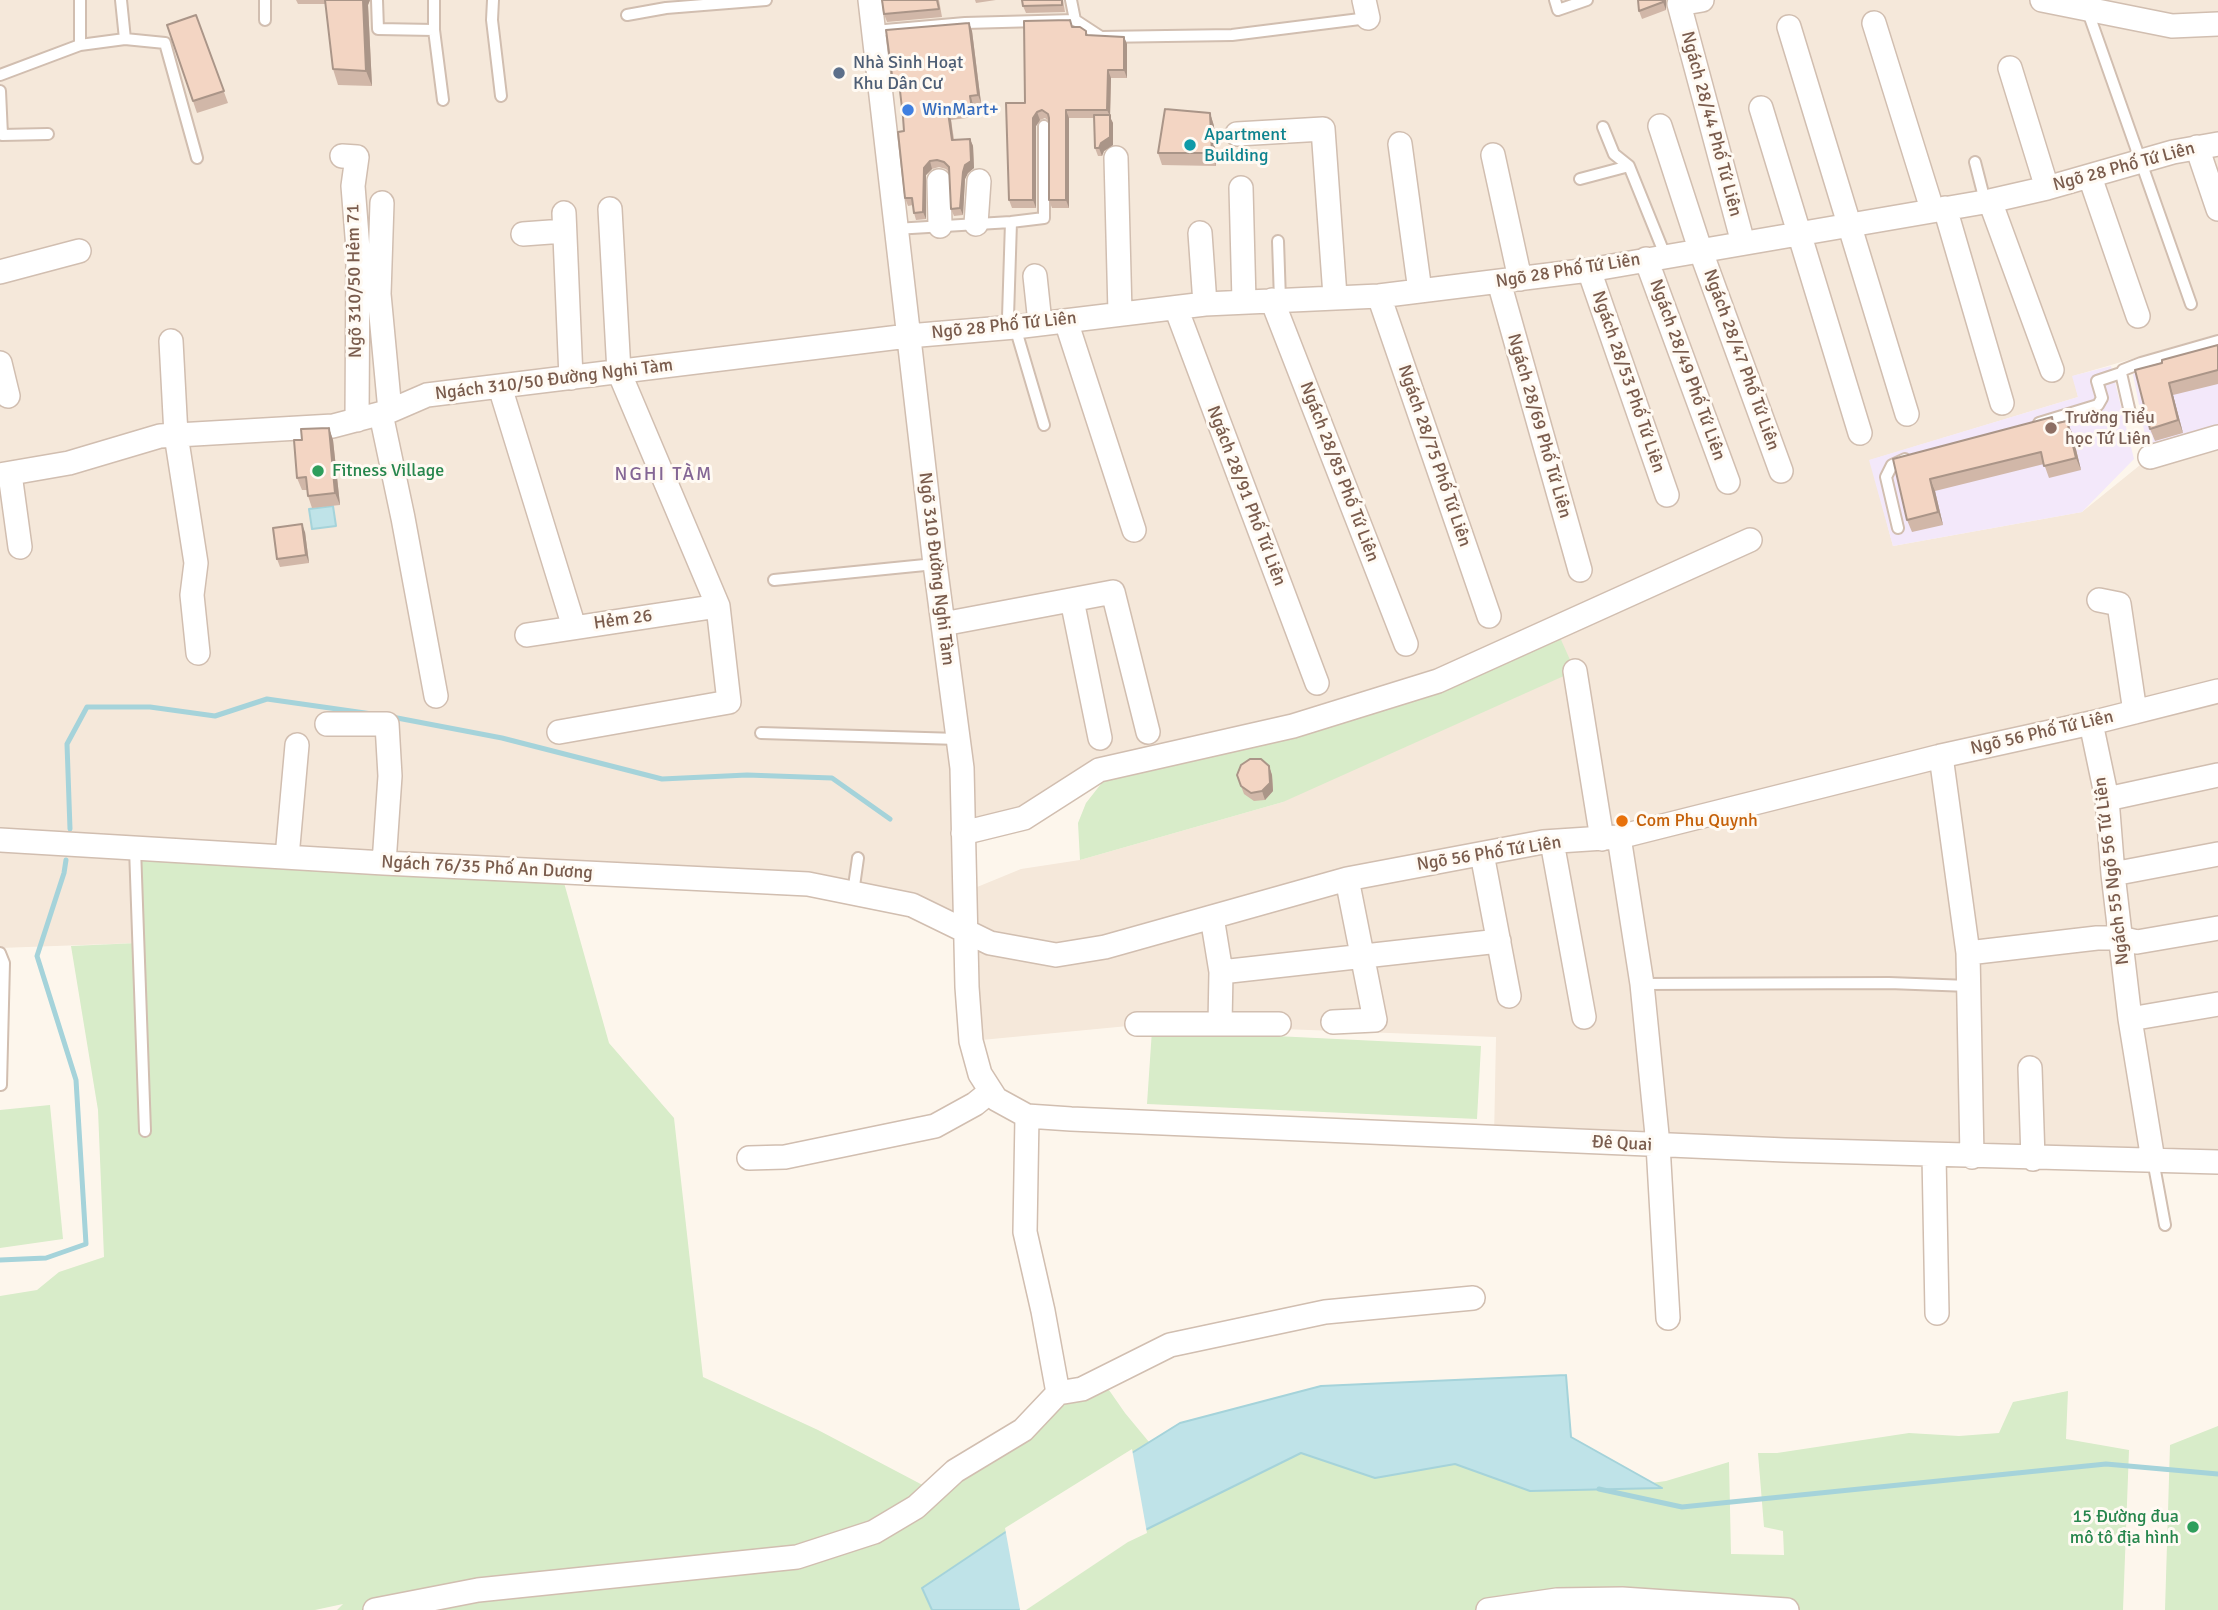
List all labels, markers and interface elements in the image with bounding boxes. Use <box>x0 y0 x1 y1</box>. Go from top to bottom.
street label: Ngách 28/44 Phố Tứ Liên <box>1676 29 1746 219</box>
place label: Nhà Sinh Hoạt Khu Dân Cư <box>853 52 963 94</box>
marker: Nhà Sinh Hoạt Khu Dân Cư <box>831 65 847 81</box>
place label: WinMart+ <box>922 99 999 121</box>
marker: WinMart+ <box>900 102 916 118</box>
place label: Apartment Building <box>1204 124 1286 166</box>
marker: Apartment Building <box>1182 137 1198 153</box>
street label: Ngõ 28 Phố Tứ Liên <box>2051 138 2197 196</box>
street label: Ngõ 310/50 Hẻm 71 <box>343 204 367 358</box>
street label: Ngõ 28 Phố Tứ Liên <box>1494 249 1642 293</box>
street label: Ngách 28/47 Phố Tứ Liên <box>1698 267 1784 453</box>
street label: Ngách 28/49 Phố Tứ Liên <box>1644 277 1730 463</box>
street label: Ngách 28/53 Phố Tứ Liên <box>1587 288 1669 476</box>
street label: Ngõ 28 Phố Tứ Liên <box>930 308 1078 344</box>
street label: Ngách 28/69 Phố Tứ Liên <box>1502 331 1576 521</box>
street label: Ngách 310/50 Đường Nghi Tàm <box>434 355 674 405</box>
street label: Ngách 28/75 Phố Tứ Liên <box>1393 362 1475 550</box>
street label: Ngách 28/85 Phố Tứ Liên <box>1295 379 1383 565</box>
street label: Ngách 28/91 Phố Tứ Liên <box>1202 403 1290 589</box>
place label: Trường Tiểu học Tứ Liên <box>2065 407 2155 450</box>
marker: Trường Tiểu học Tứ Liên <box>2043 420 2059 436</box>
place label: Fitness Village <box>332 460 444 482</box>
marker: Fitness Village <box>310 463 326 479</box>
district label: NGHI TÀM <box>616 464 712 486</box>
street label: Ngõ 310 Đường Nghi Tàm <box>913 471 959 667</box>
street label: Hẻm 26 <box>592 605 654 635</box>
street label: Ngõ 56 Phố Tứ Liên <box>1968 706 2116 760</box>
street label: Ngách 55 Ngõ 56 Tứ Liên <box>2090 776 2134 966</box>
place label: Com Phu Quynh <box>1636 810 1758 832</box>
marker: Com Phu Quynh <box>1614 813 1630 829</box>
street label: Ngõ 56 Phố Tứ Liên <box>1415 832 1563 876</box>
street label: Ngách 76/35 Phố An Dương <box>381 852 593 884</box>
street label: Đê Quai <box>1591 1132 1653 1156</box>
place label: 15 Đường đua mô tô địa hình <box>2070 1506 2179 1548</box>
marker: 15 Đường đua mô tô địa hình <box>2185 1519 2201 1535</box>

